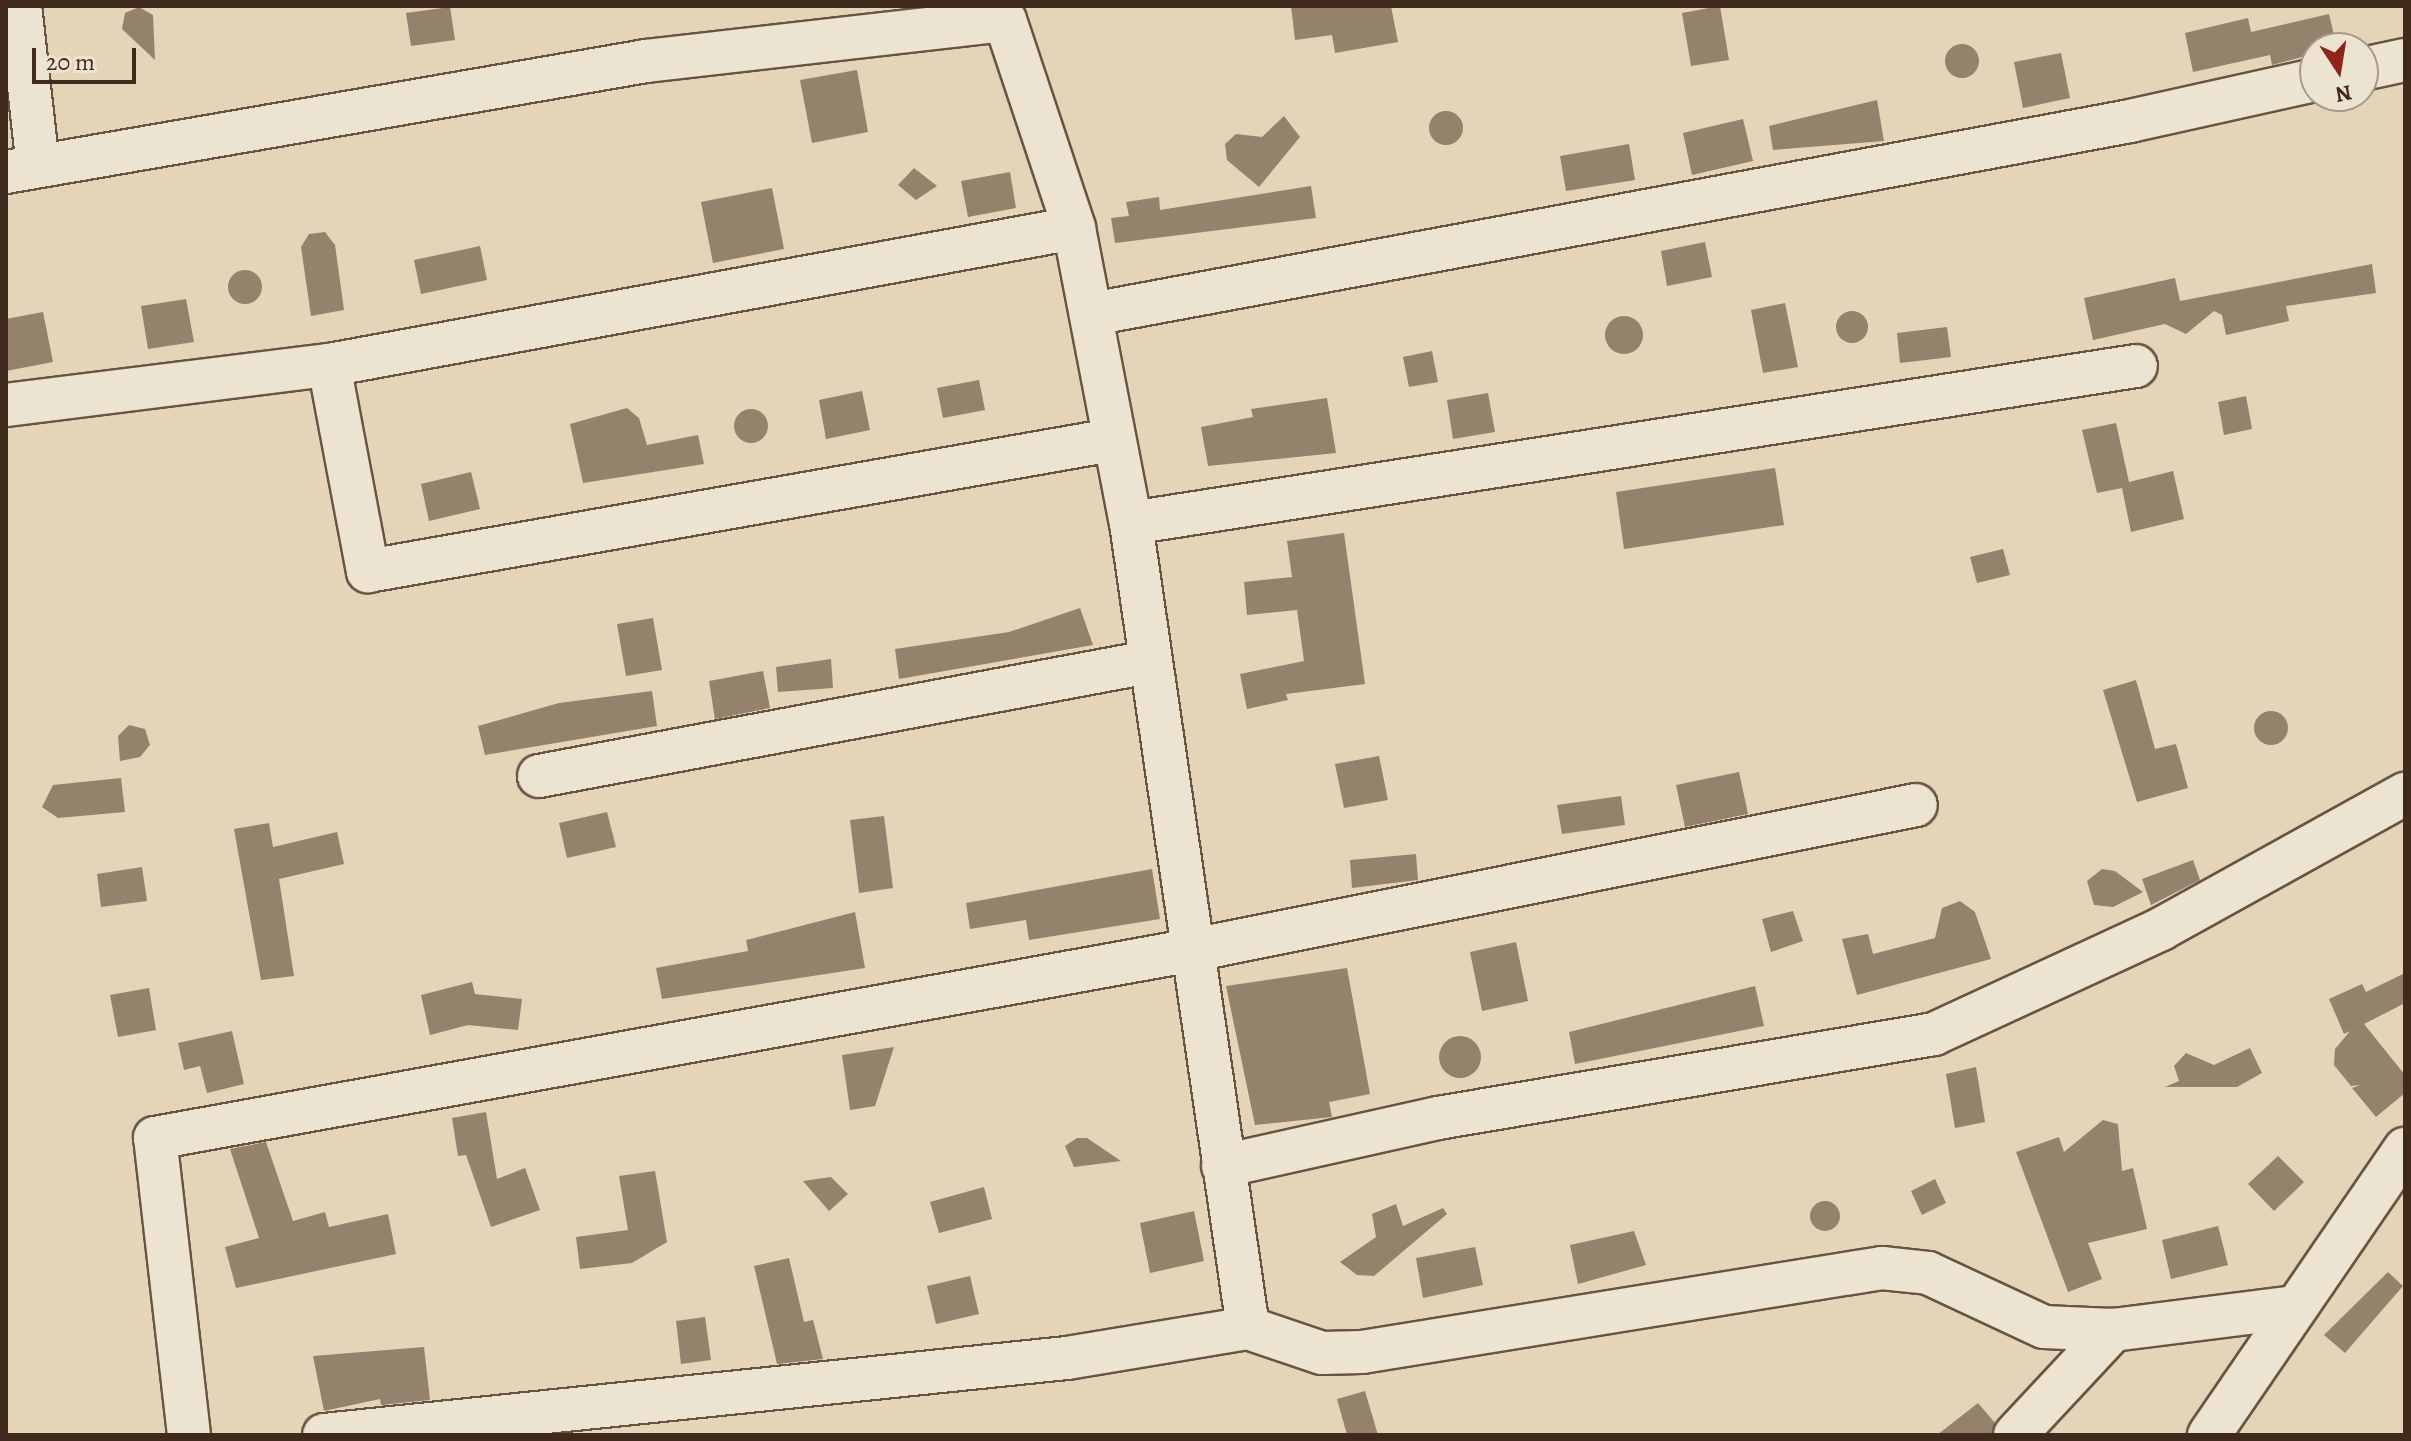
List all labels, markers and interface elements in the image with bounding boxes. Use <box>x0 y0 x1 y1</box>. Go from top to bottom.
scale bar <box>36 32 140 82</box>
north arrow <box>2299 32 2379 112</box>
text: 20 m <box>46 46 95 78</box>
text: N <box>2333 77 2355 110</box>

